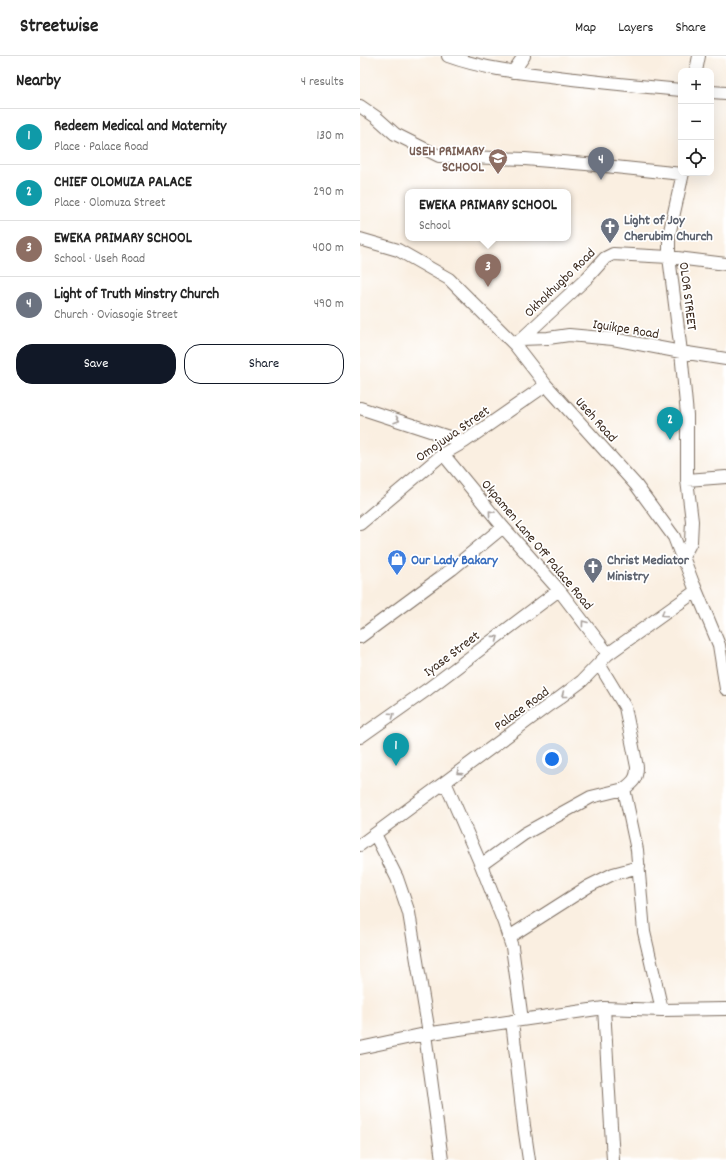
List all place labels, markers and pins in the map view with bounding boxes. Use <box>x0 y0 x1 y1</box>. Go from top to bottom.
place label: USEH PRIMARY SCHOOL <box>409 142 485 178</box>
school or university icon: USEH PRIMARY SCHOOL <box>487 147 509 175</box>
pin: 4 <box>588 147 614 180</box>
place label: Light of Joy Cherubim Church <box>624 211 713 247</box>
church icon: Light of Joy Cherubim Church <box>599 216 621 244</box>
pin: 3 <box>475 254 501 287</box>
pin: 2 <box>657 407 683 440</box>
shop icon: Our Lady Bakary <box>386 548 408 576</box>
place label: Our Lady Bakary <box>411 551 499 571</box>
place label: Christ Mediator Ministry <box>607 551 690 587</box>
church icon: Christ Mediator Ministry <box>582 556 604 584</box>
pin: 1 <box>383 733 409 766</box>

